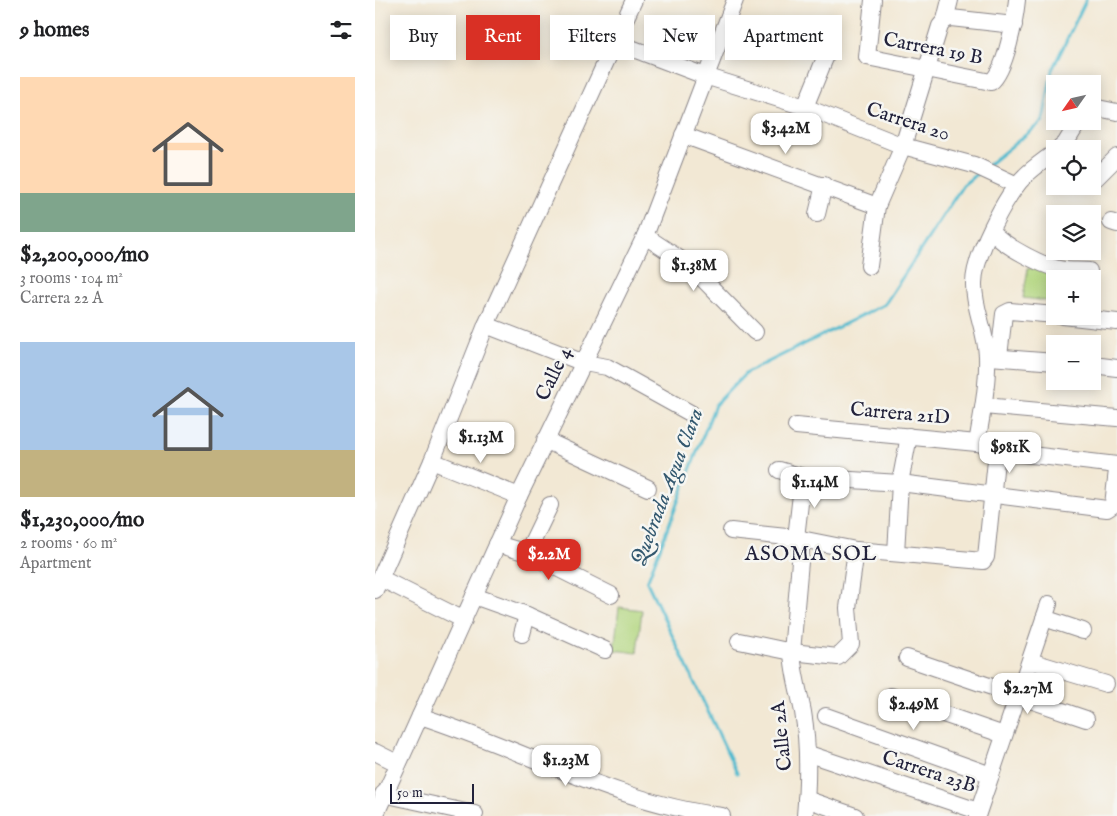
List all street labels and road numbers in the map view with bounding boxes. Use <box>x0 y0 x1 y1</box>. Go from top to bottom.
street label: Carrera 19 B <box>881 27 985 71</box>
street label: Carrera 20 <box>863 97 953 147</box>
street label: Calle 4 <box>530 343 578 405</box>
street label: Carrera 21D <box>849 397 951 431</box>
street label: Calle 2A <box>766 699 798 772</box>
street label: Carrera 23B <box>879 745 979 799</box>

